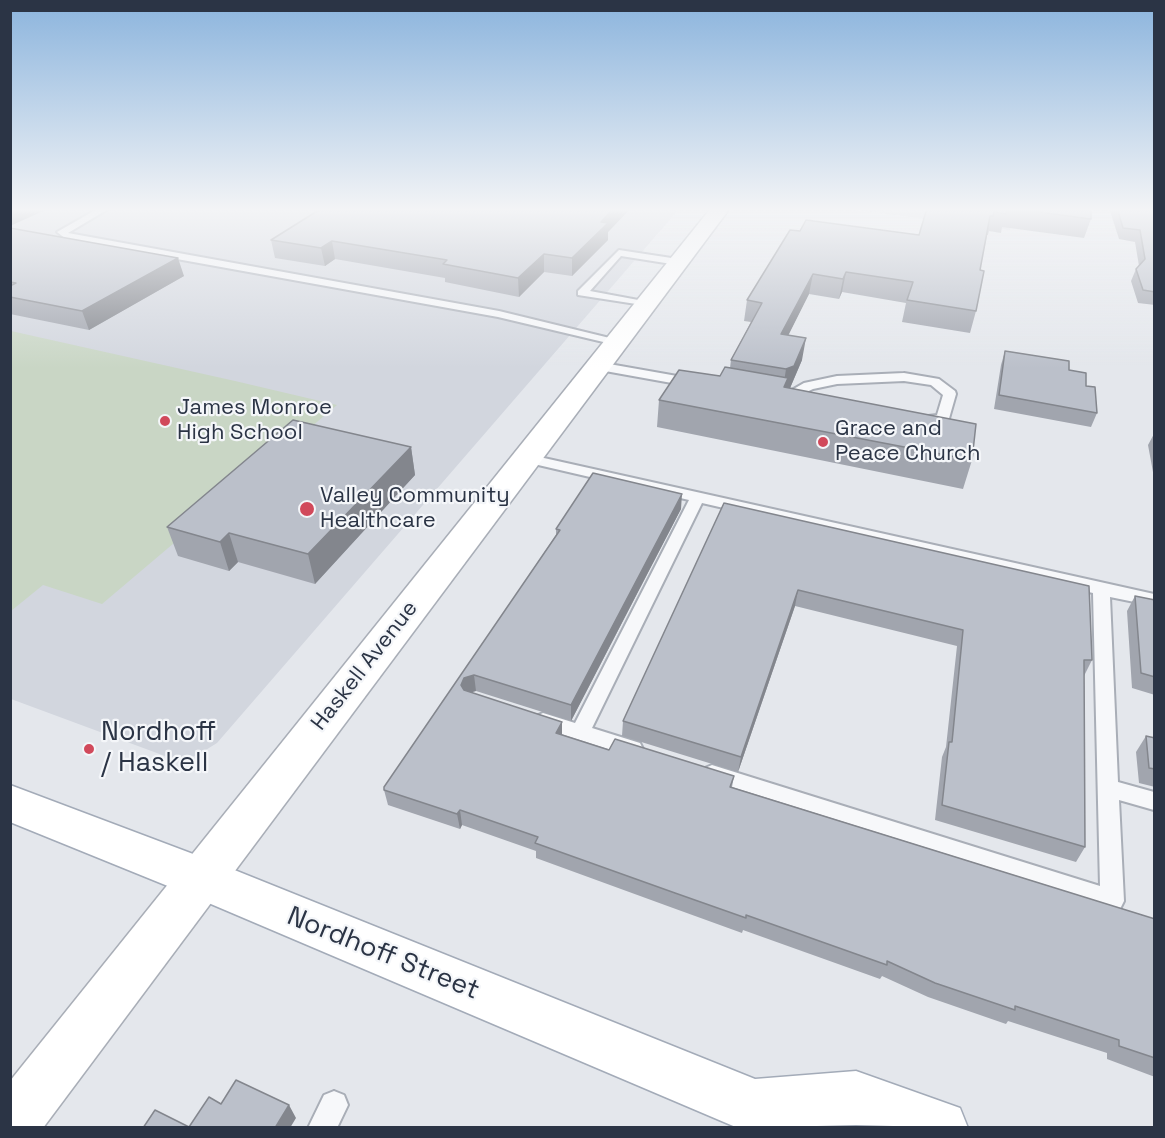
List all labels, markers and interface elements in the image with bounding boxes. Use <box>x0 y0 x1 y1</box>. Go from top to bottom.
place label: James Monroe High School <box>177 395 332 446</box>
marker: James Monroe High School <box>158 414 172 428</box>
place label: Grace and Peace Church <box>835 416 981 468</box>
marker: Grace and Peace Church <box>816 435 830 449</box>
place label: Valley Community Healthcare <box>320 483 510 534</box>
marker: Valley Community Healthcare <box>298 500 316 518</box>
street label: Haskell Avenue <box>306 596 424 736</box>
place label: Nordhoff / Haskell <box>101 717 216 780</box>
marker: Nordhoff / Haskell <box>82 742 96 756</box>
street label: Nordhoff Street <box>282 901 484 1007</box>

